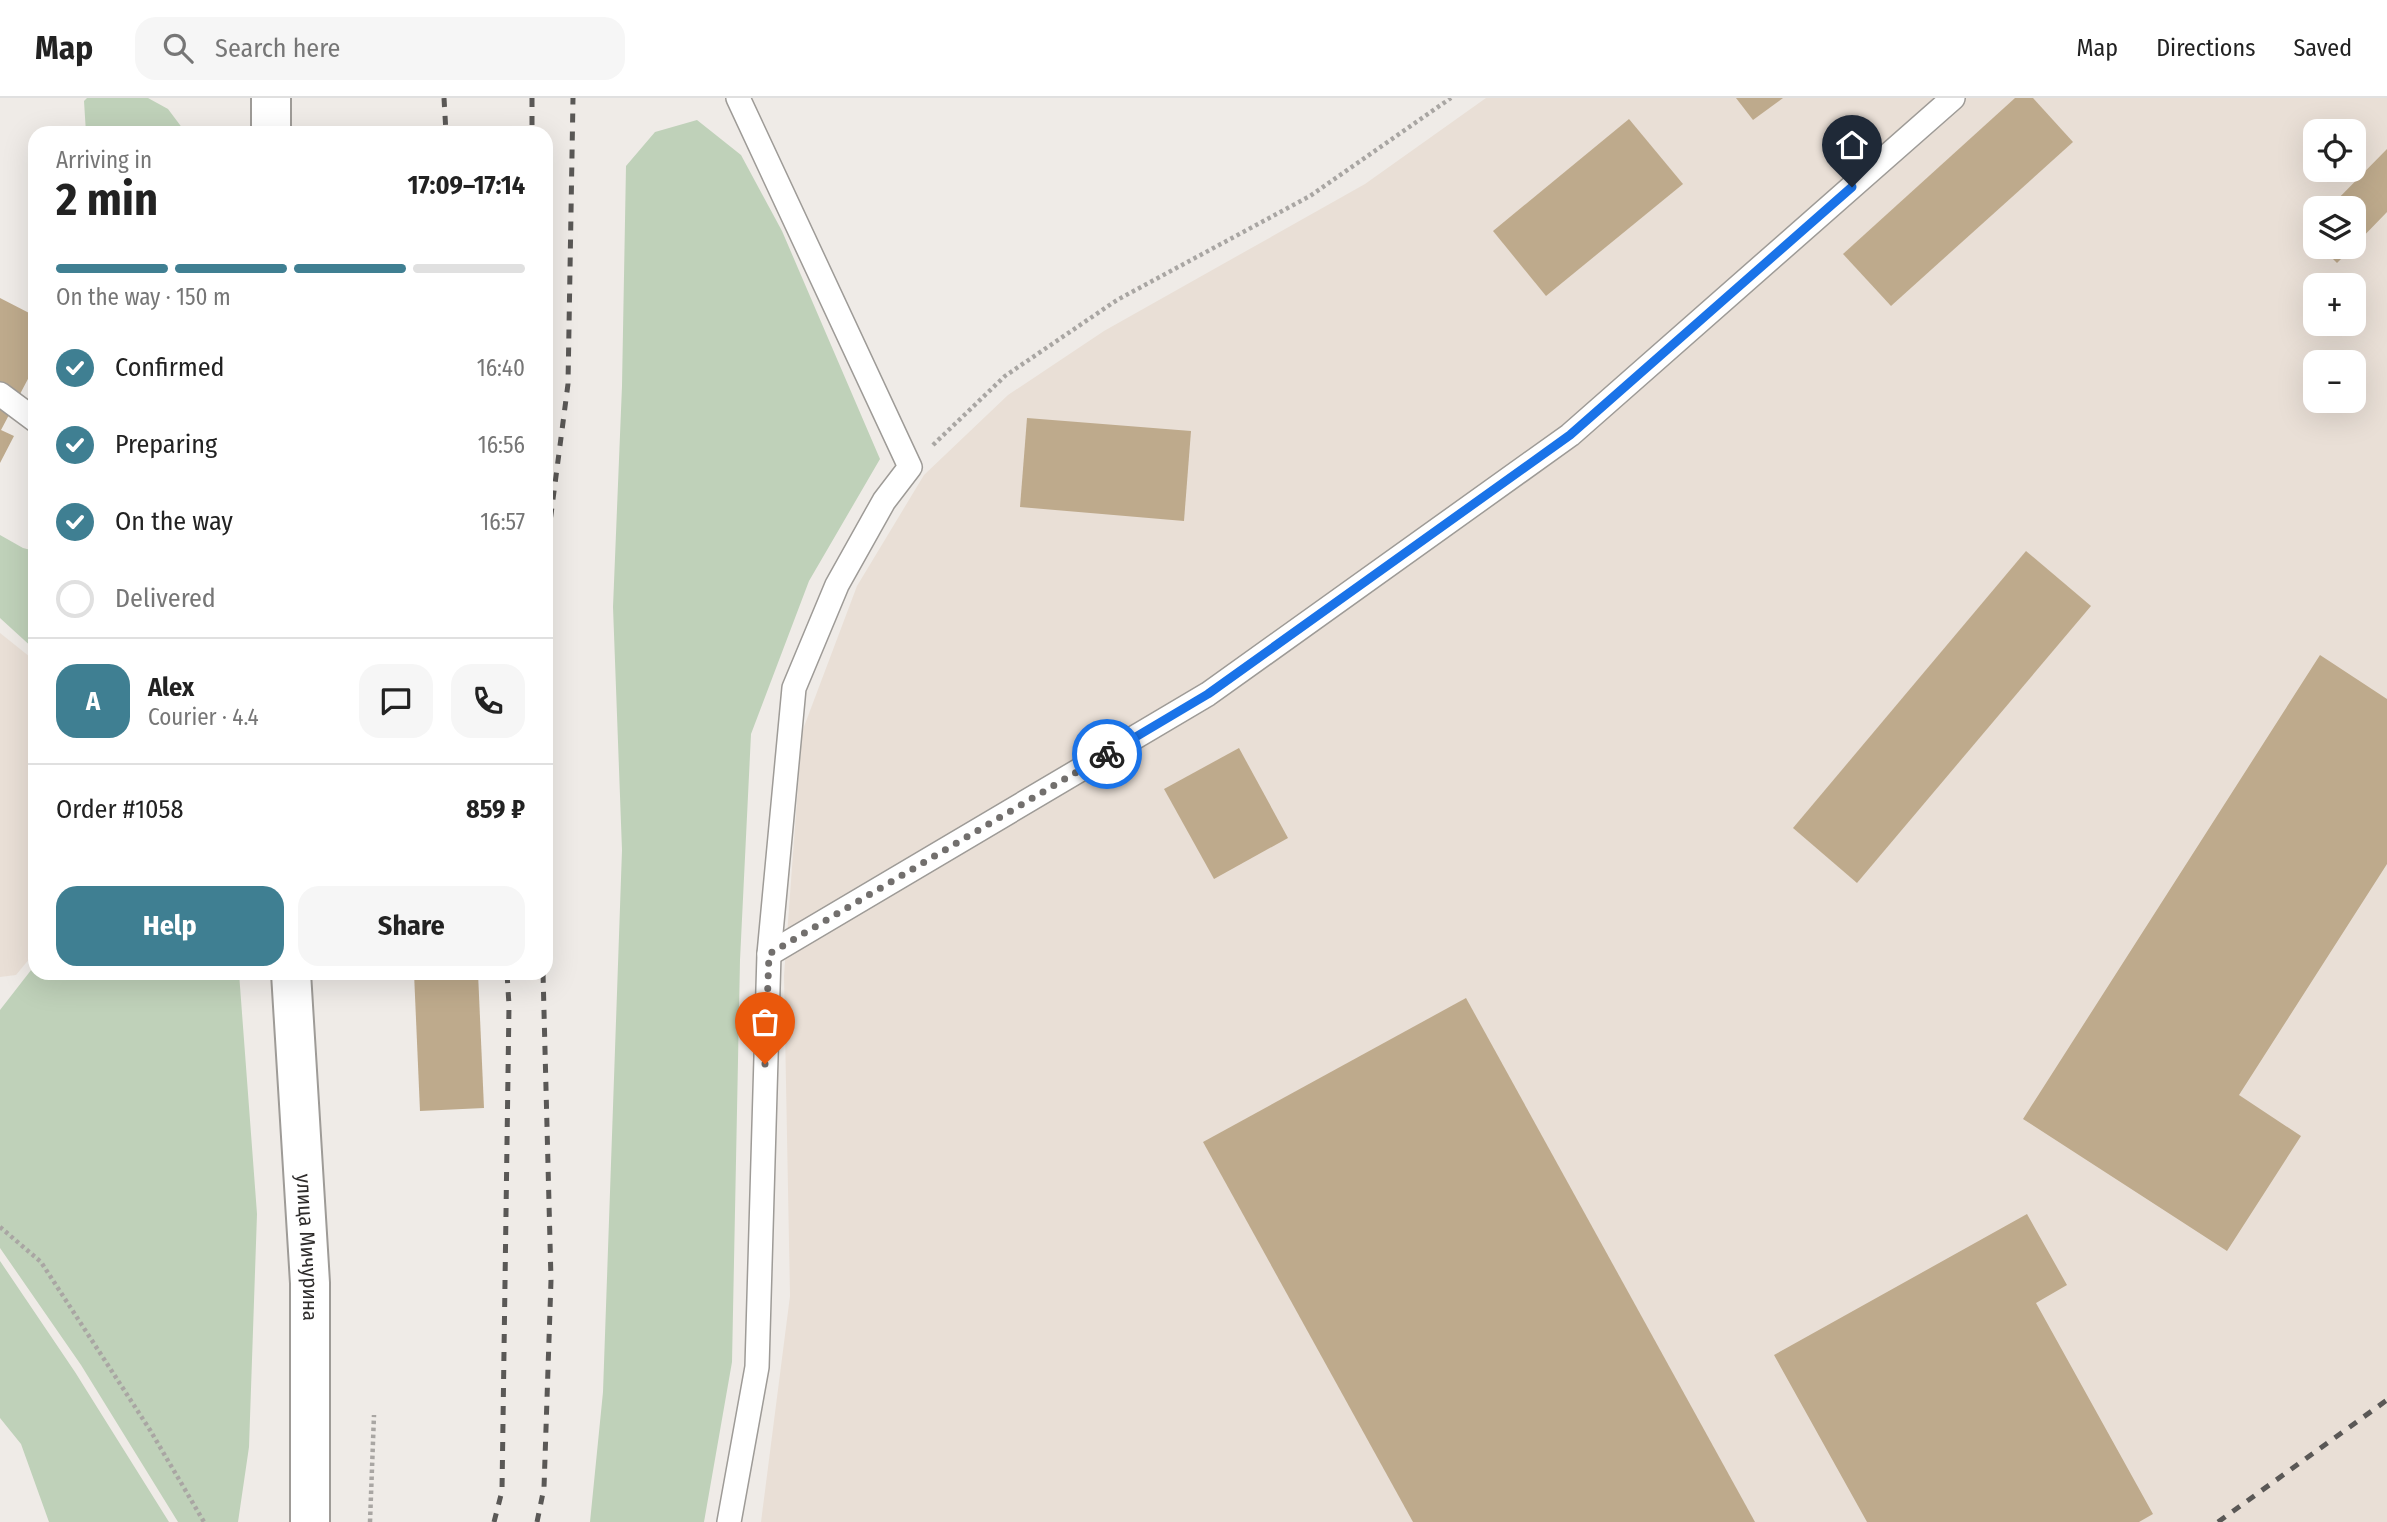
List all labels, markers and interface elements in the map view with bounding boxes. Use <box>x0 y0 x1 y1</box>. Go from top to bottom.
search box <box>135 17 625 80</box>
text: Map <box>35 28 93 68</box>
icon: search <box>159 29 197 67</box>
text: Search here <box>215 33 340 64</box>
text: Map <box>2077 34 2118 62</box>
text: Directions <box>2156 34 2255 62</box>
text: Saved <box>2293 34 2352 62</box>
pin <box>1822 115 1882 187</box>
map controls <box>2303 119 2366 413</box>
button: locate <box>2303 119 2366 182</box>
icon: home <box>1833 126 1871 164</box>
text: Arriving in <box>56 146 152 174</box>
text: 17:09–17:14 <box>408 170 525 201</box>
text: 2 min <box>56 172 158 227</box>
button: layers <box>2303 196 2366 259</box>
button: + <box>2303 273 2366 336</box>
text: On the way · 150 m <box>56 283 231 311</box>
icon: check <box>56 349 94 387</box>
button: − <box>2303 350 2366 413</box>
text: Confirmed <box>115 352 225 383</box>
text: 16:40 <box>477 354 525 382</box>
icon: check <box>56 426 94 464</box>
text: Preparing <box>115 429 217 460</box>
text: 16:56 <box>478 431 525 459</box>
icon: check <box>56 503 94 541</box>
text: On the way <box>115 506 233 537</box>
text: 16:57 <box>480 508 525 536</box>
text: Delivered <box>115 583 216 614</box>
button: chat <box>359 664 433 738</box>
button: phone <box>451 664 525 738</box>
text: Alex <box>148 672 194 703</box>
text: A <box>86 686 100 717</box>
text: Courier · 4.4 <box>148 703 259 731</box>
courier <box>1072 719 1142 789</box>
icon: bike <box>1088 735 1126 773</box>
text: Order #1058 <box>56 794 184 825</box>
text: 859 ₽ <box>466 794 525 825</box>
button: Help <box>56 886 284 966</box>
button: Share <box>298 886 525 966</box>
pin <box>735 992 795 1064</box>
icon: bag <box>746 1003 784 1041</box>
street label: улица Мичурина <box>290 1173 323 1321</box>

